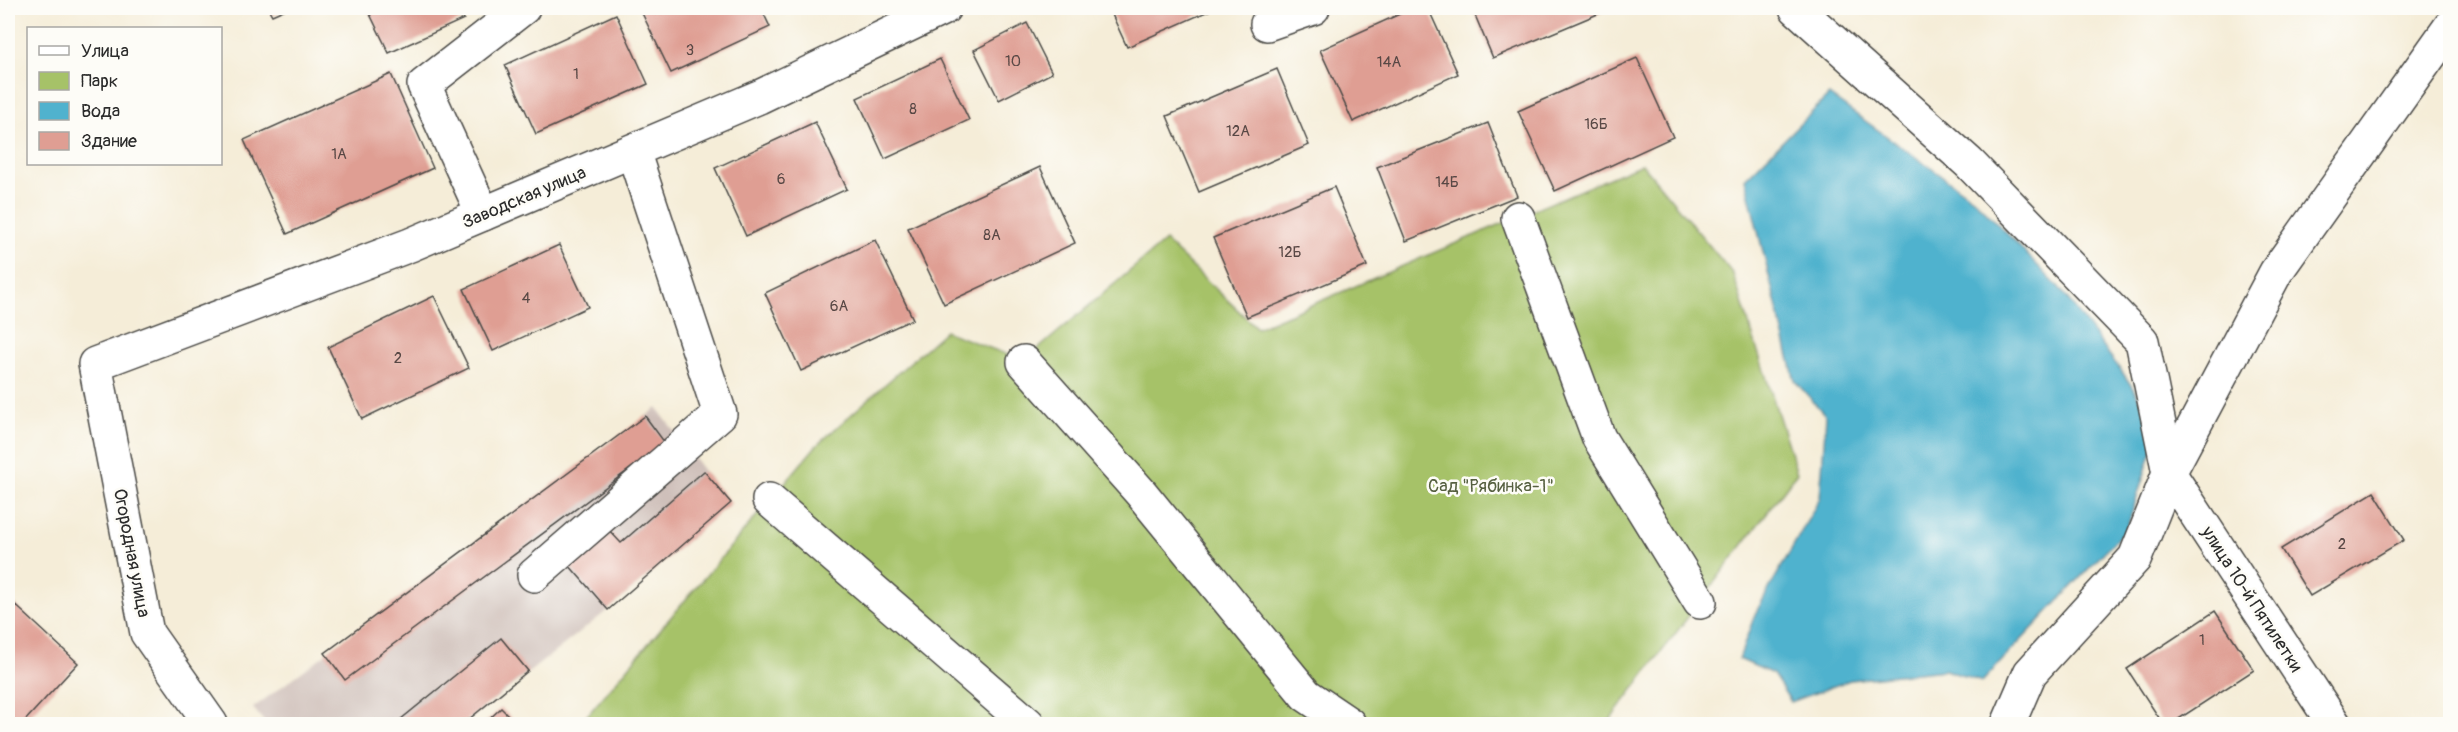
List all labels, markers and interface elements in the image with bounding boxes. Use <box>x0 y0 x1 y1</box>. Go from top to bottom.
legend <box>27 27 222 165</box>
text: Улица <box>81 40 129 63</box>
house number: 3 <box>686 41 694 60</box>
house number: 10 <box>1005 52 1021 71</box>
house number: 14А <box>1377 53 1401 72</box>
house number: 1 <box>573 65 579 84</box>
text: Парк <box>81 70 118 93</box>
text: Вода <box>81 100 120 123</box>
house number: 8 <box>909 100 917 119</box>
house number: 16Б <box>1584 115 1608 134</box>
house number: 12А <box>1226 122 1250 141</box>
text: Здание <box>81 130 137 153</box>
house number: 1А <box>331 145 347 164</box>
street label: Заводская улица <box>459 161 590 234</box>
house number: 6 <box>777 170 785 189</box>
house number: 14Б <box>1435 173 1459 192</box>
house number: 8А <box>983 226 1001 245</box>
house number: 12Б <box>1278 243 1302 262</box>
house number: 4 <box>522 289 531 308</box>
house number: 6А <box>830 297 848 316</box>
house number: 2 <box>394 349 402 368</box>
park label: Сад "Рябинка-1" <box>1428 475 1554 498</box>
street label: Огородная улица <box>108 487 155 619</box>
street label: улица 10-й Пятилетки <box>2197 522 2307 676</box>
house number: 2 <box>2338 535 2346 554</box>
house number: 1 <box>2199 631 2205 649</box>

